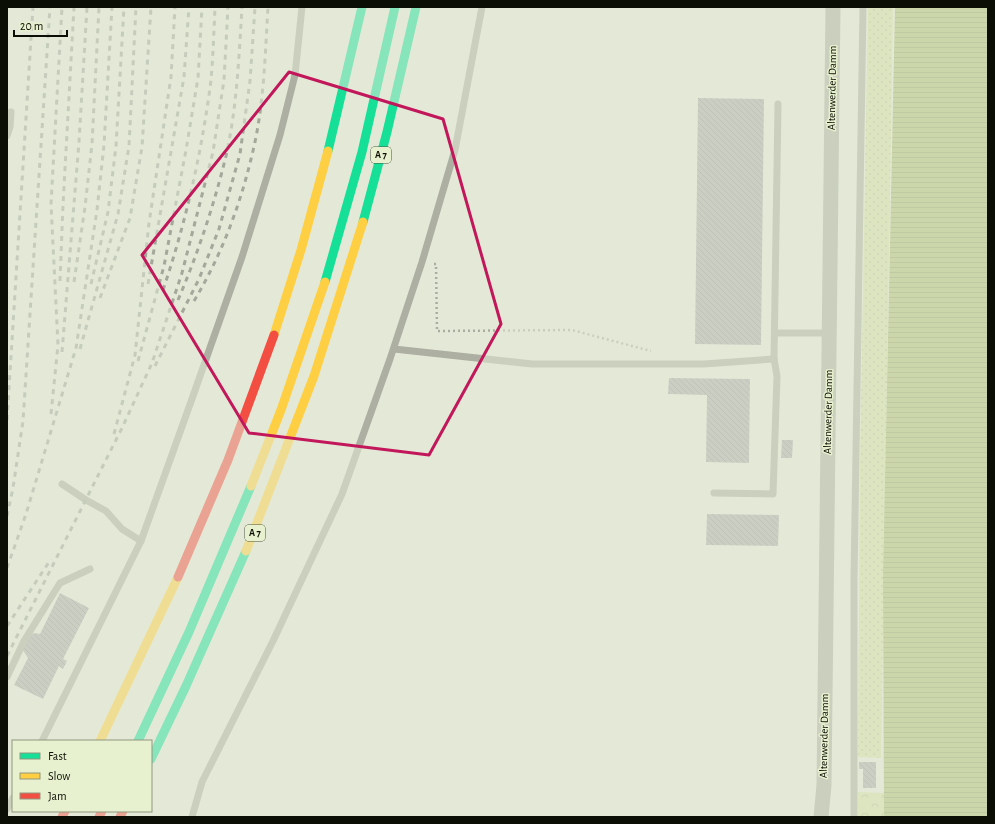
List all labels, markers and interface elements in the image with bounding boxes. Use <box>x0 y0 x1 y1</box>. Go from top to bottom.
scale bar <box>14 12 67 38</box>
text: 20 m <box>20 20 43 32</box>
street label: Altenwerder Damm <box>826 45 838 130</box>
road number: A 7 <box>371 147 391 163</box>
street label: Altenwerder Damm <box>822 369 834 454</box>
road number: A 7 <box>245 525 265 541</box>
street label: Altenwerder Damm <box>818 693 830 778</box>
legend <box>12 740 152 812</box>
text: Fast <box>48 750 67 762</box>
text: Slow <box>48 770 70 782</box>
text: Jam <box>48 790 67 802</box>

